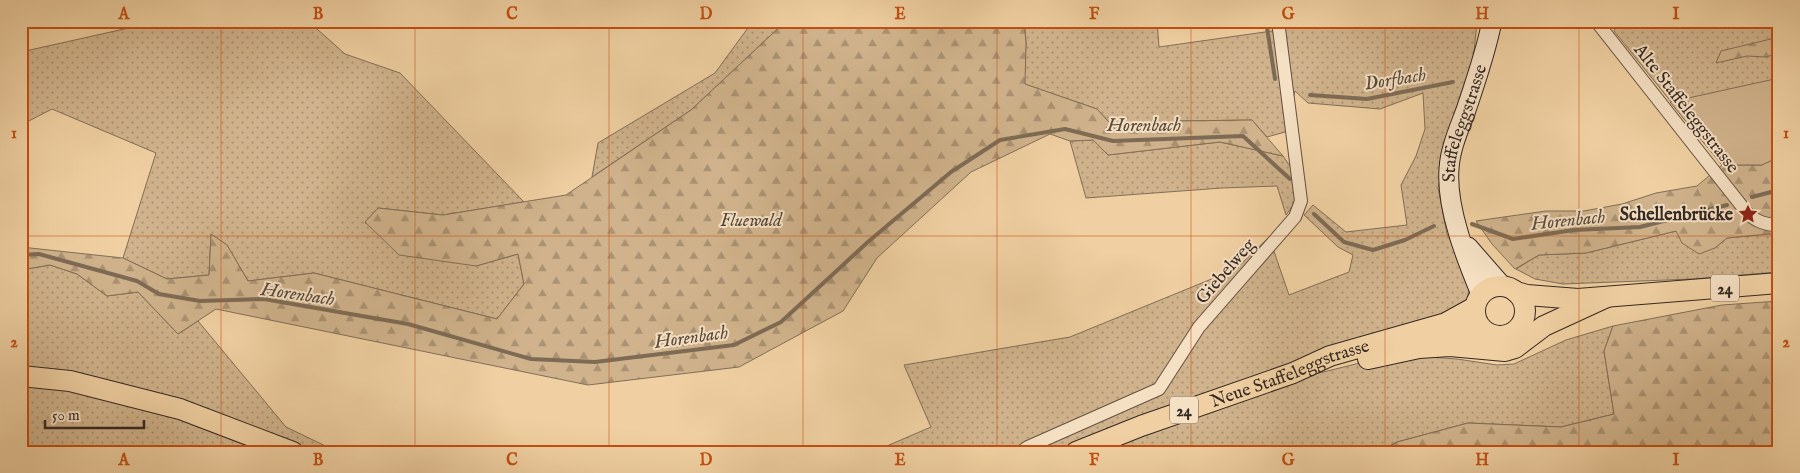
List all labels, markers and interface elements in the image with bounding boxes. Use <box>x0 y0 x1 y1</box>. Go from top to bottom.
text: A <box>118 5 131 25</box>
text: B <box>313 5 324 25</box>
text: C <box>506 5 518 25</box>
text: D <box>700 5 713 25</box>
text: E <box>894 5 906 25</box>
text: F <box>1089 5 1100 25</box>
text: G <box>1282 5 1295 25</box>
text: H <box>1475 5 1489 25</box>
text: I <box>1673 5 1680 25</box>
street label: Alte Staffeleggstrasse <box>1627 39 1744 178</box>
street label: Staffeleggstrasse <box>1439 62 1493 182</box>
water label: Dorfbach <box>1363 63 1428 97</box>
water label: Horenbach <box>1106 114 1181 138</box>
text: 1 <box>11 124 17 144</box>
text: 1 <box>1783 124 1789 144</box>
place icon: Schellenbrücke <box>1737 203 1759 225</box>
place label: Schellenbrücke <box>1620 204 1734 227</box>
water label: Horenbach <box>1529 205 1606 237</box>
park label: Fluewald <box>720 210 783 233</box>
street label: Giebelweg <box>1191 234 1261 310</box>
road number: 24 <box>1711 274 1739 302</box>
water label: Horenbach <box>258 278 336 312</box>
water label: Horenbach <box>652 321 730 355</box>
text: 2 <box>10 333 18 353</box>
text: 2 <box>1782 333 1790 353</box>
street label: Neue Staffeleggstrasse <box>1208 335 1372 414</box>
road number: 24 <box>1170 396 1198 424</box>
scale bar <box>45 398 144 430</box>
text: 50 m <box>52 406 80 425</box>
text: A <box>118 451 131 471</box>
text: B <box>313 451 324 471</box>
text: C <box>506 451 518 471</box>
text: D <box>700 451 713 471</box>
text: E <box>894 451 906 471</box>
text: F <box>1089 451 1100 471</box>
text: G <box>1282 451 1295 471</box>
text: H <box>1475 451 1489 471</box>
text: I <box>1673 451 1680 471</box>

